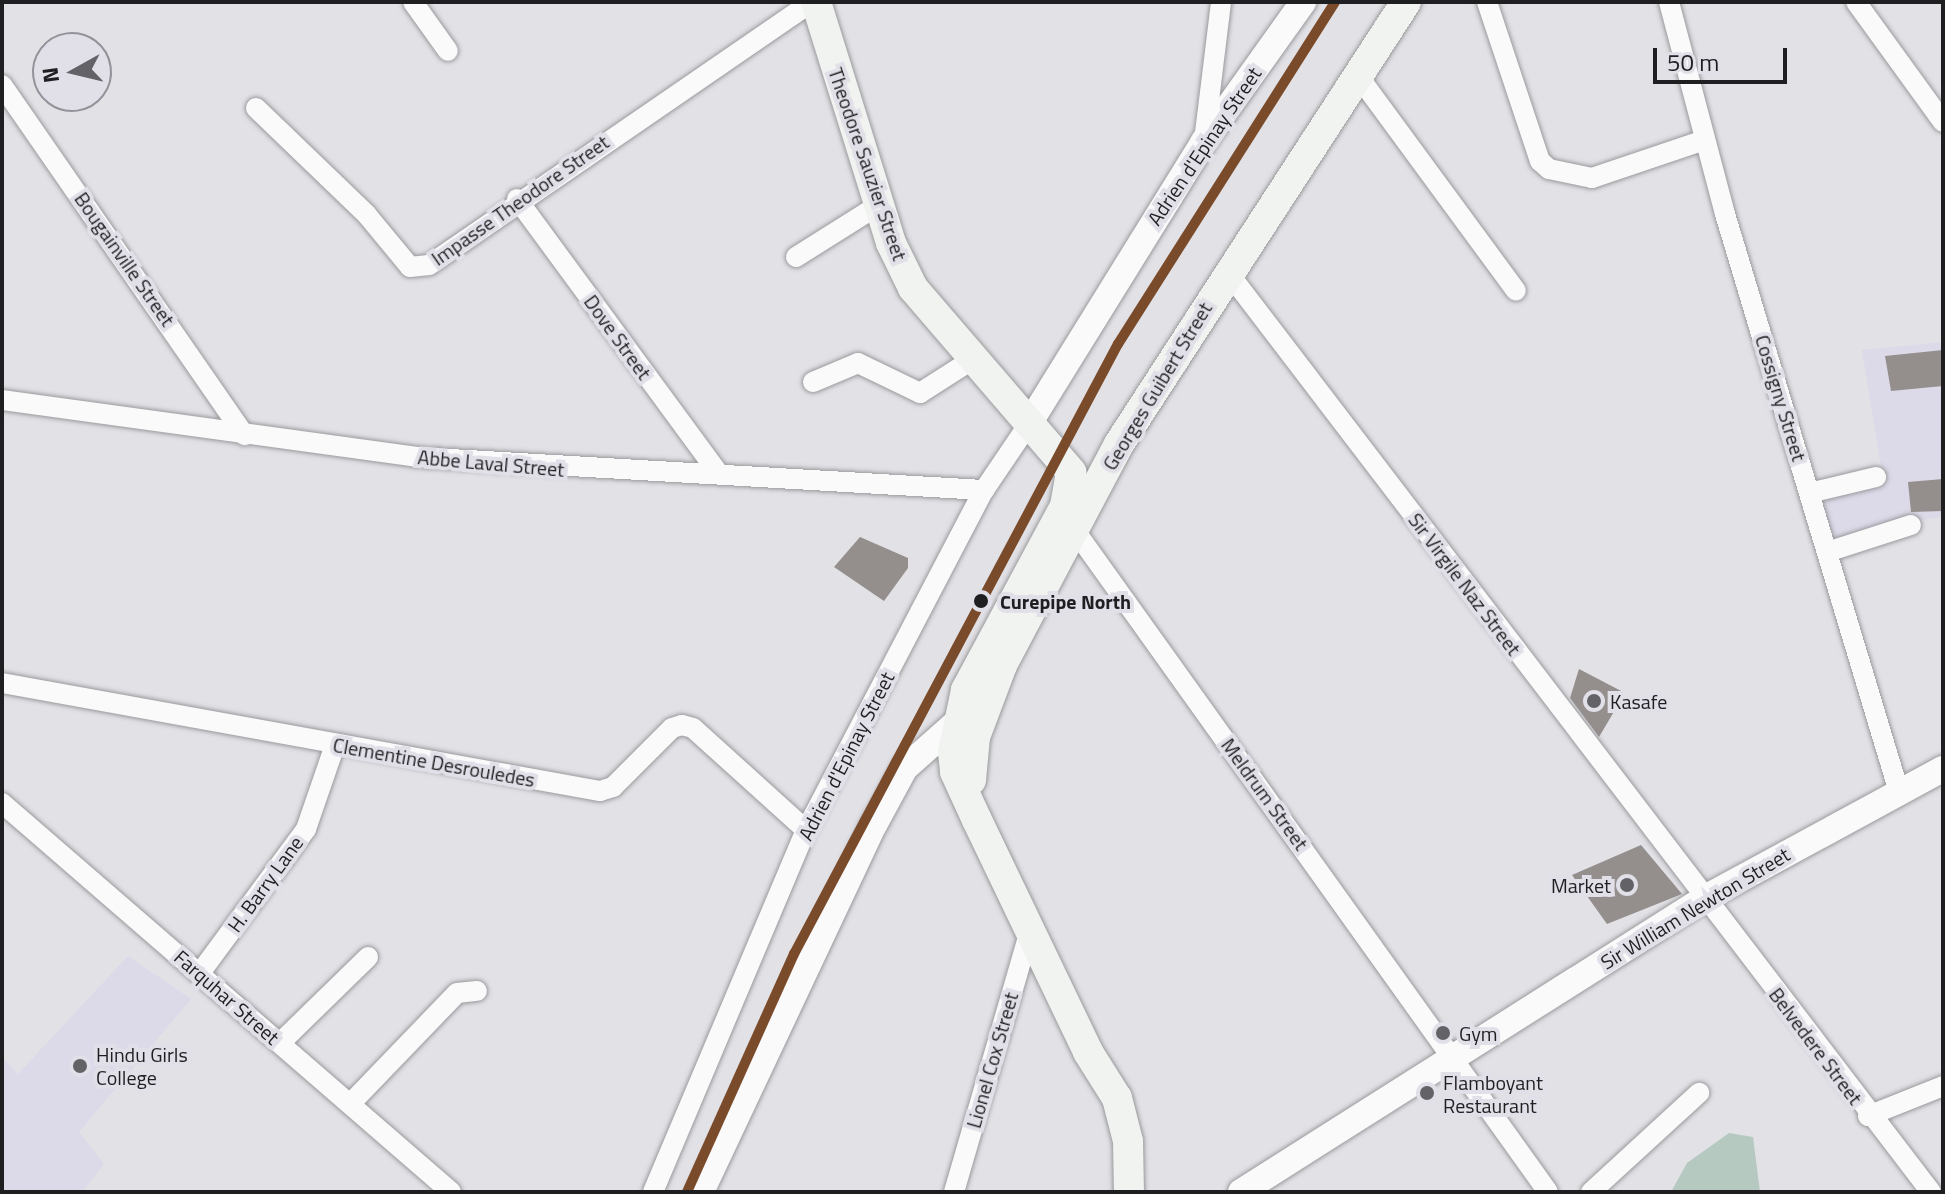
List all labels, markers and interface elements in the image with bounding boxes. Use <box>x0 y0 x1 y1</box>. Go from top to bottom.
north arrow <box>32 32 112 112</box>
scale bar <box>1657 32 1791 82</box>
text: 50 m <box>1667 44 1719 80</box>
street label: Adrien d'Epinay Street <box>1142 62 1266 230</box>
street label: Theodore Sauzier Street <box>824 64 912 264</box>
text: N <box>32 65 68 85</box>
street label: Impasse Theodore Street <box>427 130 613 270</box>
street label: Bougainville Street <box>70 187 180 331</box>
street label: Dove Street <box>579 290 657 384</box>
street label: Georges Guibert Street <box>1097 298 1217 474</box>
street label: Cossigny Street <box>1750 332 1812 464</box>
street label: Abbe Laval Street <box>417 445 565 481</box>
street label: Sir Virgile Naz Street <box>1404 508 1526 660</box>
marker: Curepipe North <box>969 589 993 613</box>
place label: Curepipe North <box>1000 589 1131 613</box>
street label: Adrien d'Epinay Street <box>793 668 899 844</box>
place label: Kasafe <box>1610 689 1667 713</box>
marker: Kasafe <box>1585 692 1603 710</box>
street label: Clementine Desrouledes <box>331 732 537 792</box>
street label: Meldrum Street <box>1216 733 1314 855</box>
street label: H. Barry Lane <box>222 831 308 937</box>
street label: Sir William Newton Street <box>1596 842 1794 974</box>
place label: Market <box>1551 873 1611 897</box>
marker: Market <box>1618 876 1636 894</box>
street label: Farquhar Street <box>170 945 284 1049</box>
street label: Belvedere Street <box>1764 983 1868 1109</box>
street label: Lionel Cox Street <box>961 989 1023 1131</box>
place label: Gym <box>1459 1021 1498 1045</box>
marker: Gym <box>1434 1024 1452 1042</box>
place label: Hindu Girls College <box>96 1042 188 1089</box>
marker: Hindu Girls College <box>71 1057 89 1075</box>
place label: Flamboyant Restaurant <box>1443 1070 1543 1117</box>
marker: Flamboyant Restaurant <box>1418 1084 1436 1102</box>

